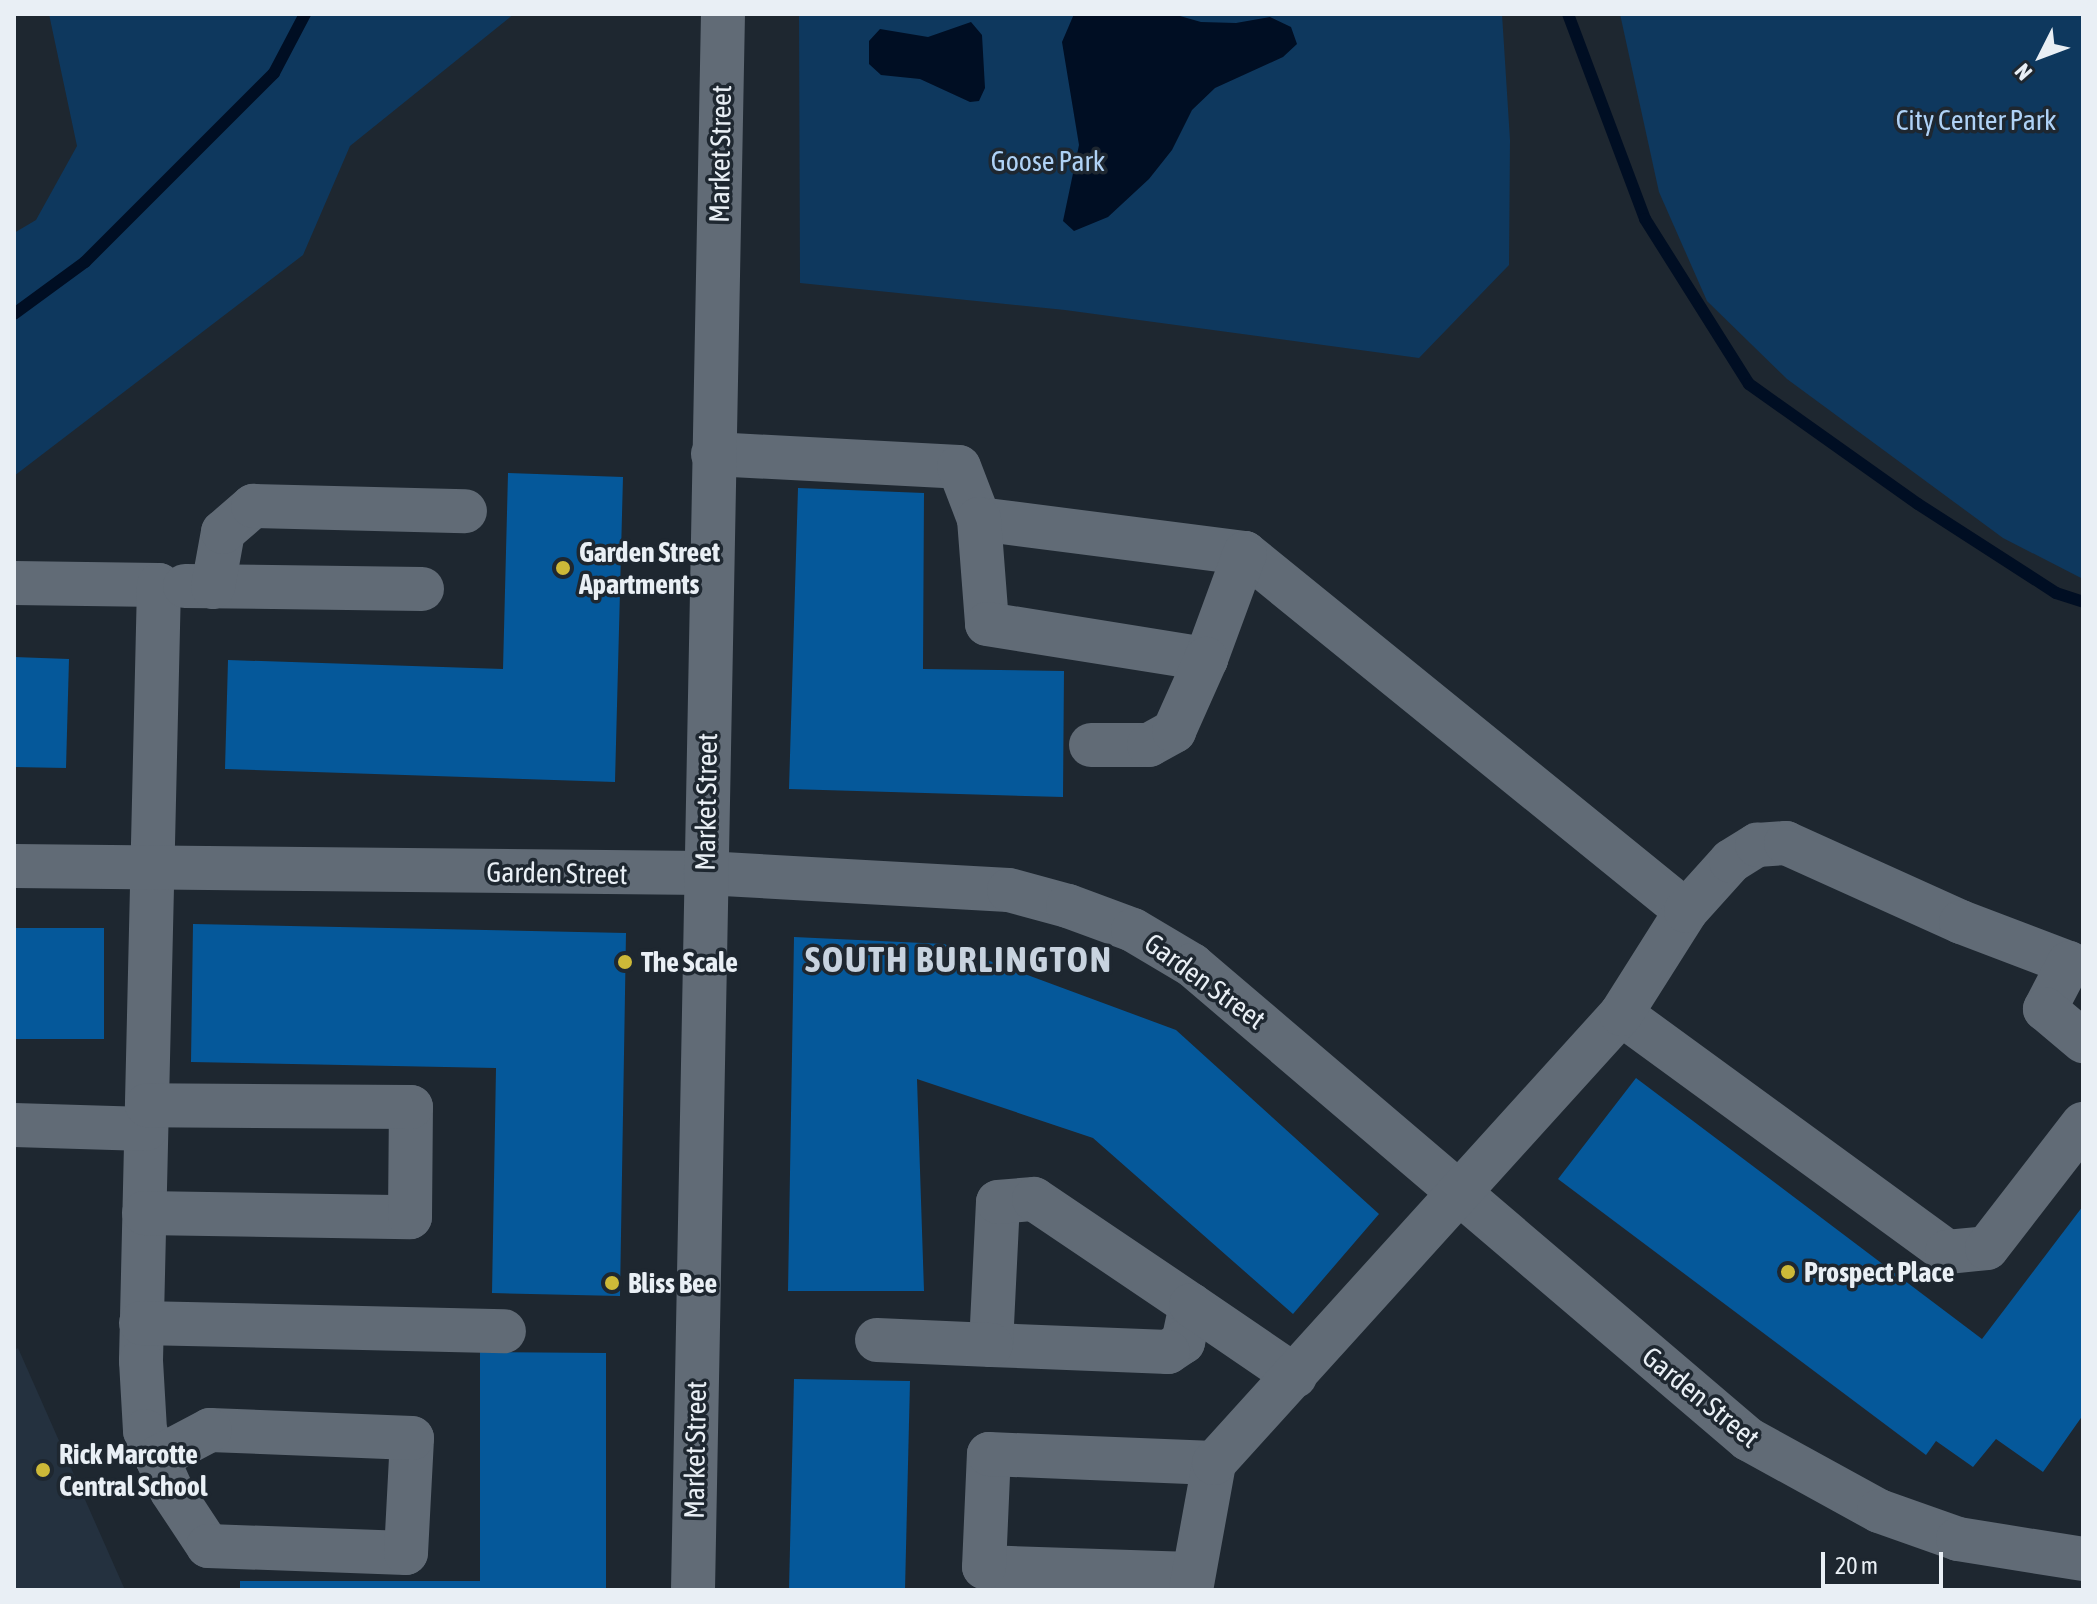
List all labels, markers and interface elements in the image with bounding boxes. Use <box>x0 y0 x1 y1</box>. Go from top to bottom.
north arrow <box>2001 16 2081 96</box>
text: N <box>2009 59 2037 86</box>
street label: Market Street <box>702 85 738 223</box>
park label: City Center Park <box>1896 103 2056 137</box>
park label: Goose Park <box>991 144 1105 178</box>
place label: Garden Street Apartments <box>579 535 720 601</box>
marker: Garden Street Apartments <box>554 559 572 577</box>
street label: Market Street <box>688 733 724 871</box>
street label: Garden Street <box>486 855 628 891</box>
street label: Garden Street <box>1138 926 1272 1036</box>
district label: SOUTH BURLINGTON <box>805 938 1113 982</box>
place label: The Scale <box>641 945 738 979</box>
marker: The Scale <box>616 953 634 971</box>
place label: Prospect Place <box>1804 1255 1954 1289</box>
marker: Prospect Place <box>1779 1263 1797 1281</box>
place label: Bliss Bee <box>628 1266 717 1300</box>
marker: Bliss Bee <box>603 1274 621 1292</box>
street label: Garden Street <box>1636 1340 1766 1454</box>
street label: Market Street <box>677 1381 713 1519</box>
place label: Rick Marcotte Central School <box>59 1437 207 1503</box>
marker: Rick Marcotte Central School <box>34 1461 52 1479</box>
scale bar <box>1825 1536 1947 1586</box>
text: 20 m <box>1835 1552 1878 1579</box>

